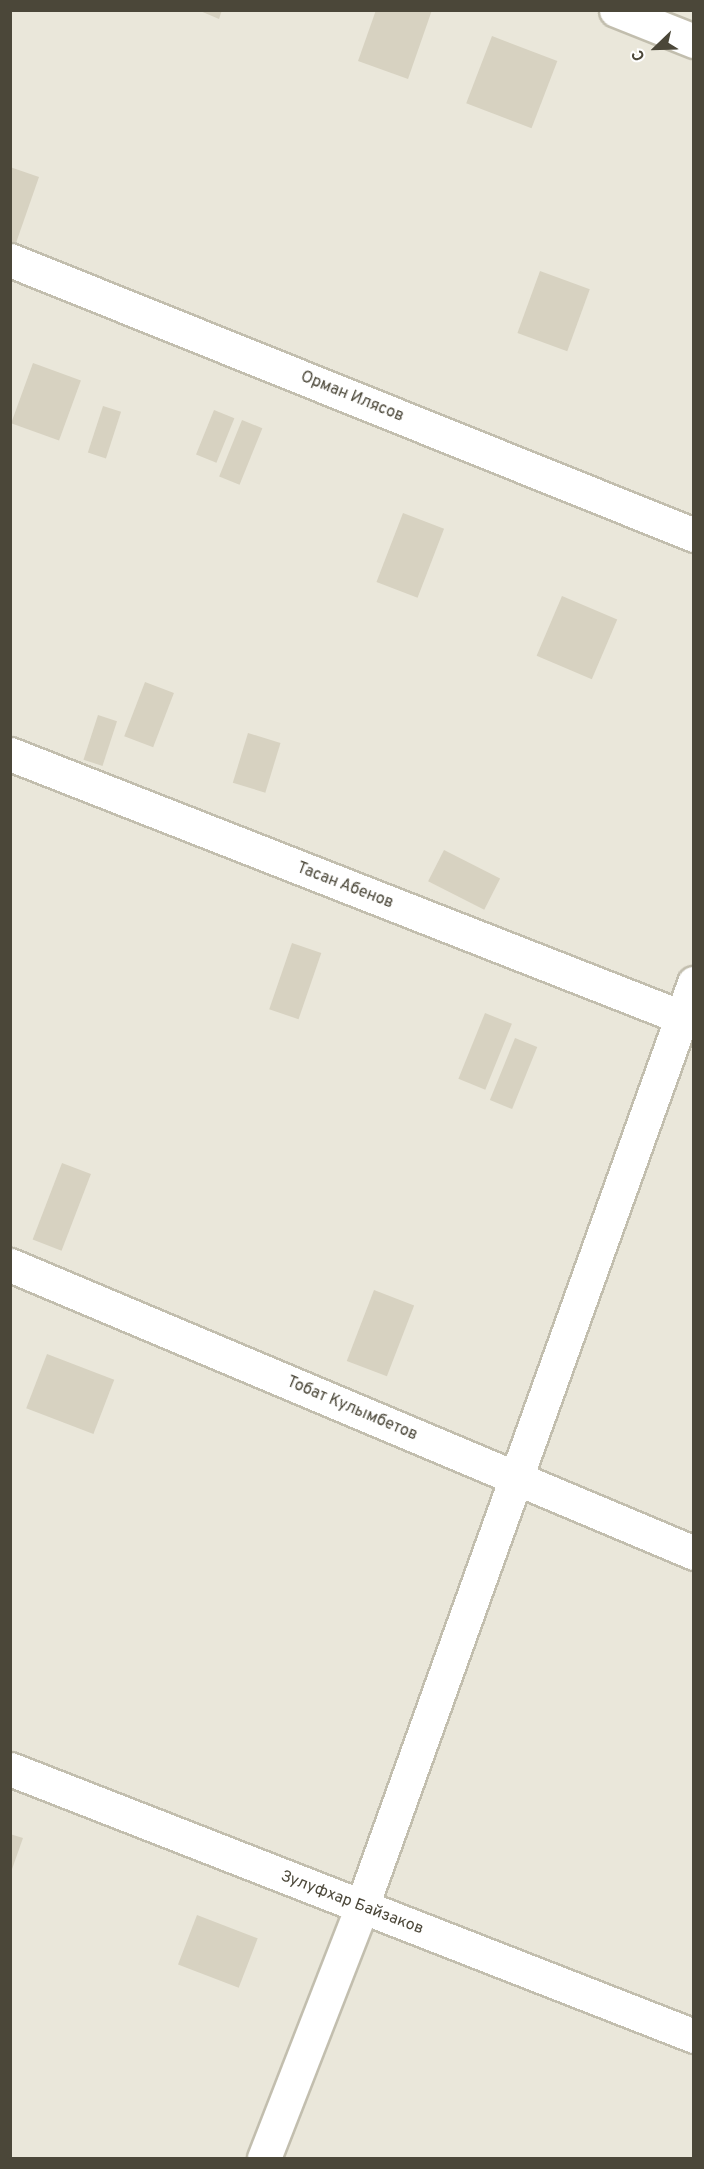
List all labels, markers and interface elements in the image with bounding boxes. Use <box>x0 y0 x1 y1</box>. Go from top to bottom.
north arrow <box>626 18 686 78</box>
text: С <box>628 46 651 64</box>
street label: Орман Илясов <box>298 368 406 426</box>
street label: Тасан Абенов <box>294 859 396 913</box>
street label: Тобат Кулымбетов <box>284 1373 420 1445</box>
street label: Зулуфхар Байзаков <box>278 1867 426 1939</box>

